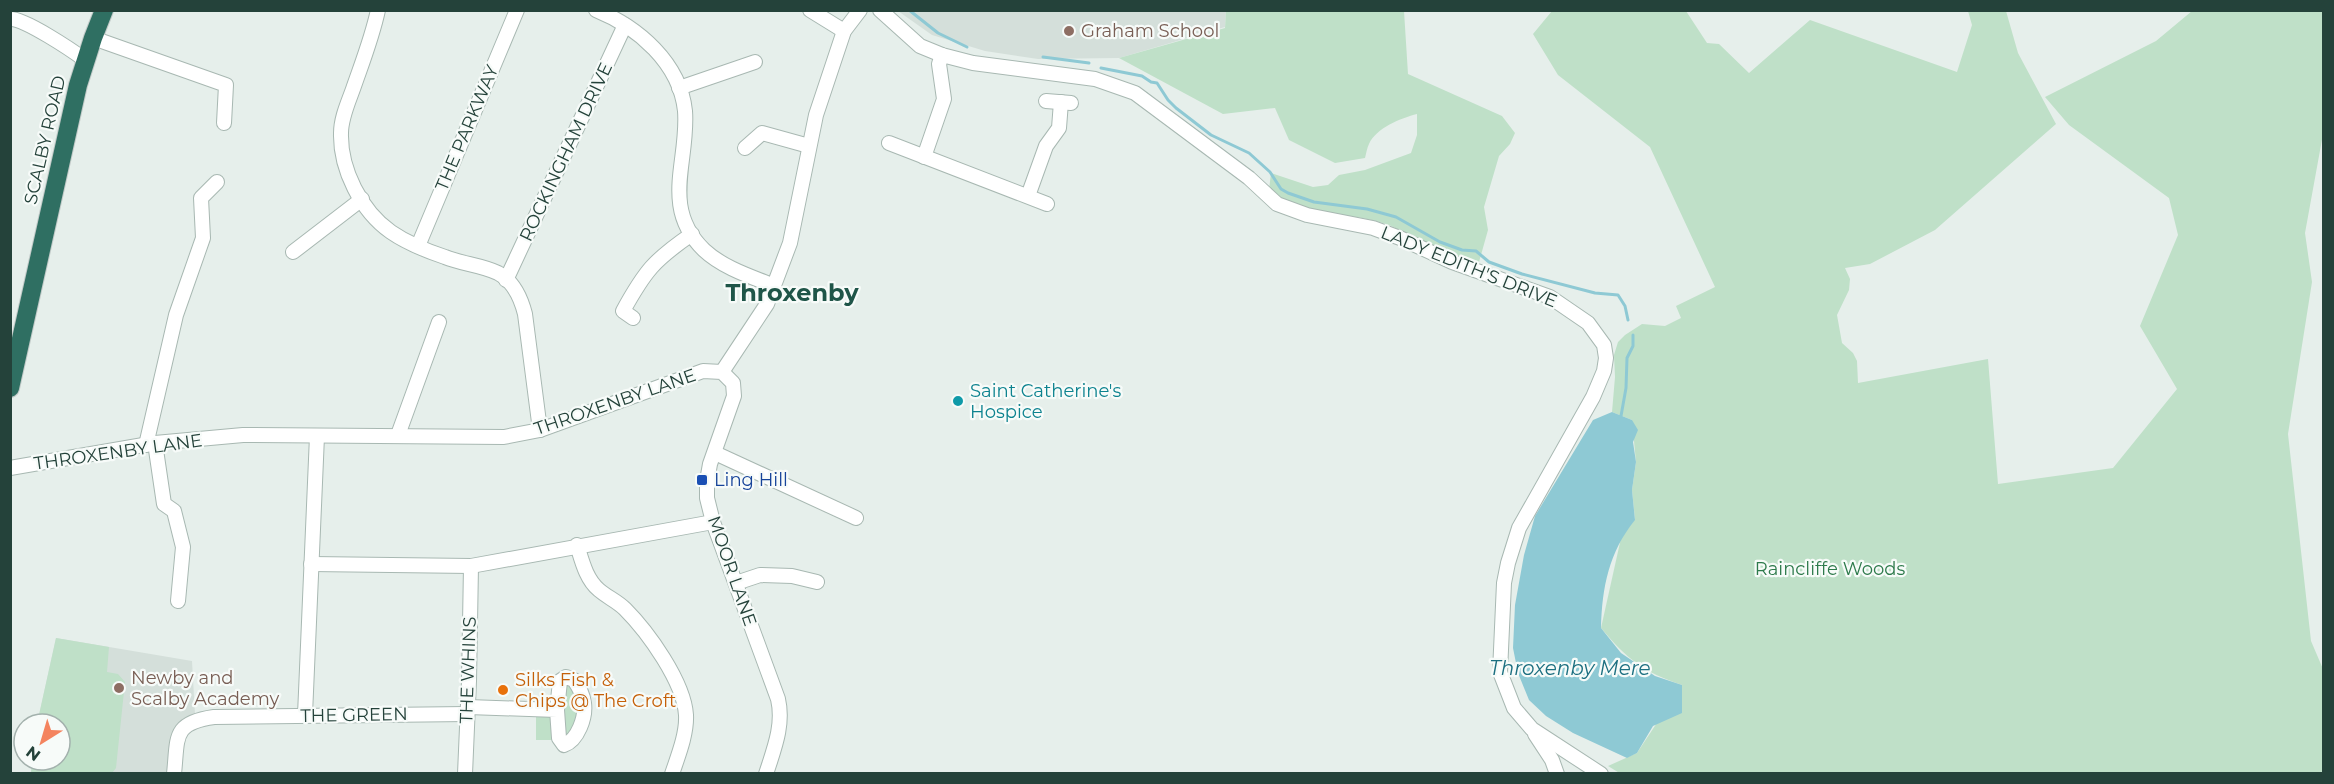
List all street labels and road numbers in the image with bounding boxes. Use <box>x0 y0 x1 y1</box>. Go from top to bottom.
street label: ROCKINGHAM DRIVE <box>515 59 617 245</box>
street label: THE PARKWAY <box>431 61 504 194</box>
street label: SCALBY ROAD <box>19 73 71 207</box>
street label: LADY EDITH'S DRIVE <box>1378 222 1560 312</box>
street label: THROXENBY LANE <box>531 364 699 440</box>
street label: THROXENBY LANE <box>32 429 204 475</box>
street label: MOOR LANE <box>703 513 761 629</box>
street label: THE WHINS <box>455 616 481 724</box>
street label: THE GREEN <box>300 703 408 727</box>

